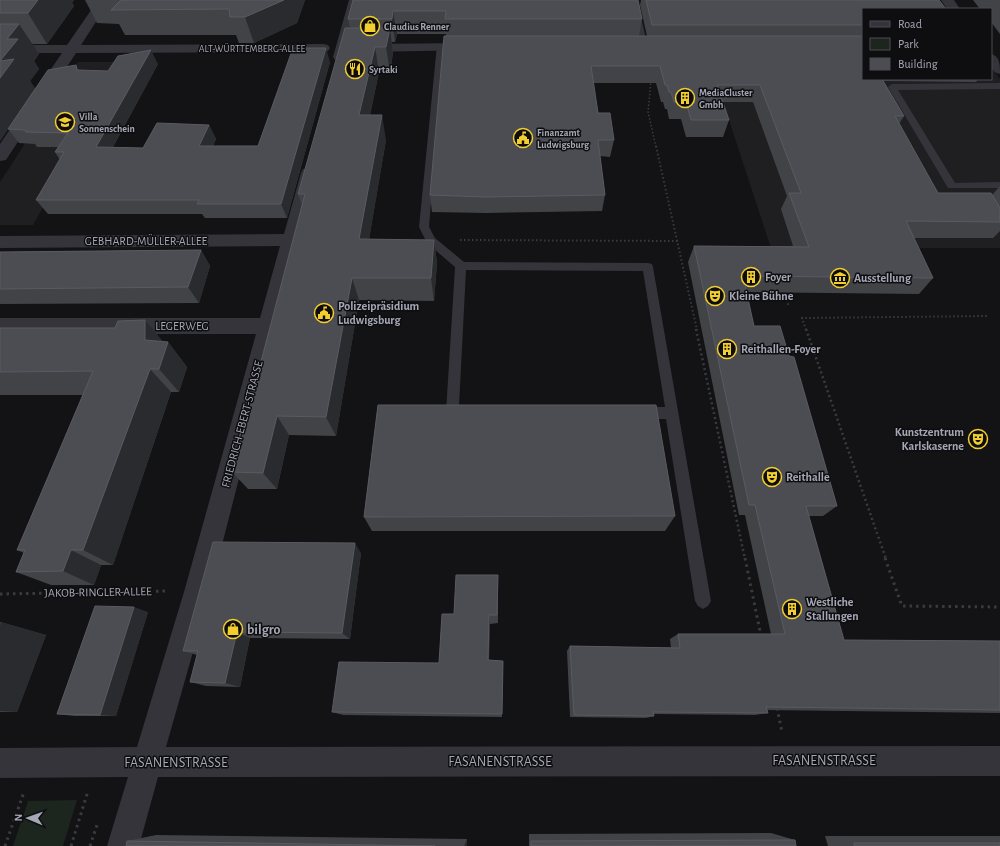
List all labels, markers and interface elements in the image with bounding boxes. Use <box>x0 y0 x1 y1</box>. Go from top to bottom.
legend <box>862 8 992 80</box>
shop icon: Claudius Renner <box>359 15 381 37</box>
text: Road <box>898 18 922 30</box>
place label: Claudius Renner <box>384 22 450 32</box>
text: Park <box>898 38 919 50</box>
street label: ALT-WÜRTTEMBERG-ALLEE <box>199 43 306 54</box>
restaurant icon: Syrtaki <box>344 58 366 80</box>
text: Building <box>898 58 938 70</box>
place label: Syrtaki <box>369 65 398 75</box>
building icon: MediaCluster Gmbh <box>674 87 696 109</box>
place label: MediaCluster Gmbh <box>699 88 753 110</box>
school or university icon: Villa Sonnenschein <box>54 111 76 133</box>
place label: Villa Sonnenschein <box>79 112 135 134</box>
public building icon: Finanzamt Ludwigsburg <box>512 127 534 149</box>
place label: Finanzamt Ludwigsburg <box>537 128 590 150</box>
street label: GEBHARD-MÜLLER-ALLEE <box>85 234 207 247</box>
building icon: Foyer <box>740 266 762 288</box>
museum icon: Ausstellung <box>829 267 851 289</box>
place label: Foyer <box>765 271 792 284</box>
place label: Ausstellung <box>854 272 912 284</box>
theatre icon: Kleine Bühne <box>704 285 726 307</box>
place label: Kleine Bühne <box>729 290 794 302</box>
place label: Polizeipräsidium Ludwigsburg <box>338 300 420 326</box>
public building icon: Polizeipräsidium Ludwigsburg <box>313 302 335 324</box>
street label: LEGERWEG <box>155 320 209 332</box>
building icon: Reithallen-Foyer <box>716 338 738 360</box>
place label: Reithallen-Foyer <box>741 343 821 356</box>
street label: FRIEDRICH-EBERT-STRASSE <box>219 359 265 489</box>
place label: Kunstzentrum Karlskaserne <box>895 426 964 452</box>
theatre icon: Kunstzentrum Karlskaserne <box>967 428 989 450</box>
theatre icon: Reithalle <box>761 466 783 488</box>
place label: Reithalle <box>786 471 830 483</box>
street label: JAKOB-RINGLER-ALLEE <box>44 585 152 599</box>
place label: Westliche Stallungen <box>806 596 859 622</box>
building icon: Westliche Stallungen <box>781 598 803 620</box>
shop icon: bilgro <box>222 618 244 640</box>
place label: bilgro <box>247 623 281 637</box>
street label: FASANENSTRASSE <box>772 754 876 768</box>
street label: FASANENSTRASSE <box>448 755 552 769</box>
street label: FASANENSTRASSE <box>124 756 228 770</box>
north arrow <box>8 798 48 838</box>
text: N <box>13 814 24 822</box>

